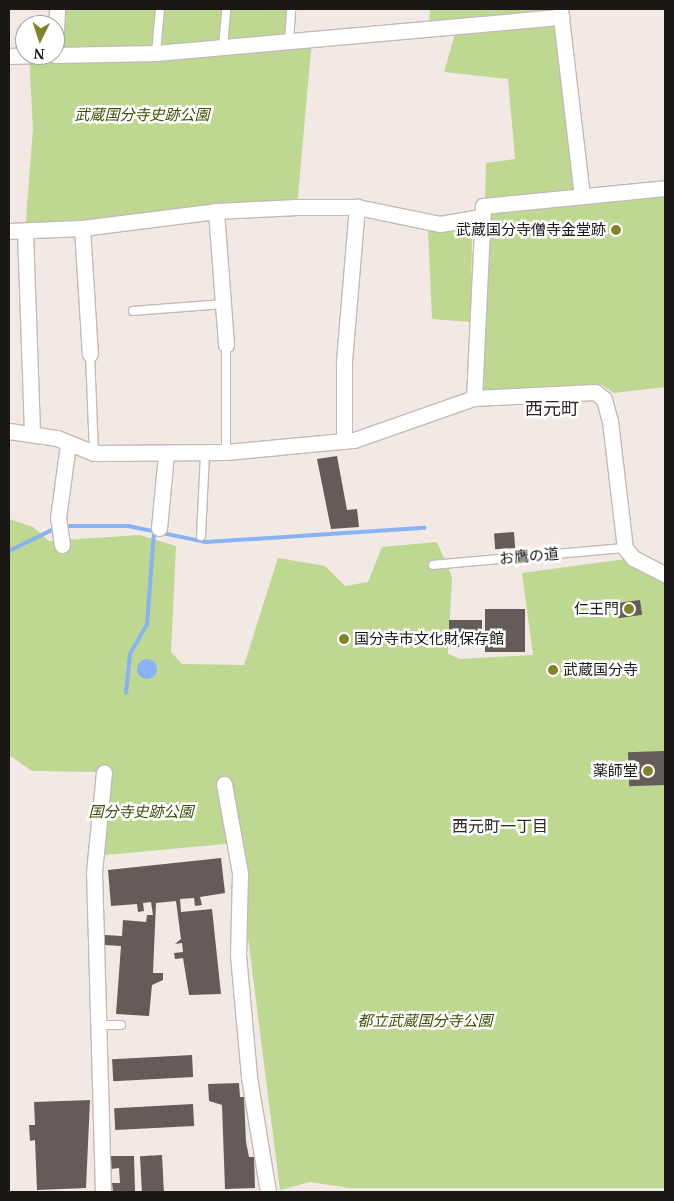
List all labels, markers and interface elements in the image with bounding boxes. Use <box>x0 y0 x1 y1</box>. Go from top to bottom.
north arrow <box>15 15 65 65</box>
text: N <box>33 45 45 64</box>
park label: 武蔵国分寺史跡公園 <box>75 106 209 124</box>
place label: 武蔵国分寺僧寺金堂跡 <box>456 221 606 239</box>
marker: 武蔵国分寺僧寺金堂跡 <box>610 224 622 236</box>
district label: 西元町 <box>525 397 579 419</box>
street label: お鷹の道 <box>498 544 560 568</box>
place label: 仁王門 <box>574 600 619 618</box>
marker: 仁王門 <box>623 603 635 615</box>
place label: 国分寺市文化財保存館 <box>354 630 504 648</box>
marker: 国分寺市文化財保存館 <box>338 633 350 645</box>
place label: 武蔵国分寺 <box>563 661 638 679</box>
marker: 武蔵国分寺 <box>547 664 559 676</box>
place label: 薬師堂 <box>593 762 638 780</box>
marker: 薬師堂 <box>642 765 654 777</box>
park label: 国分寺史跡公園 <box>89 803 193 821</box>
district label: 西元町一丁目 <box>452 816 548 836</box>
park label: 都立武蔵国分寺公園 <box>358 1012 492 1030</box>

